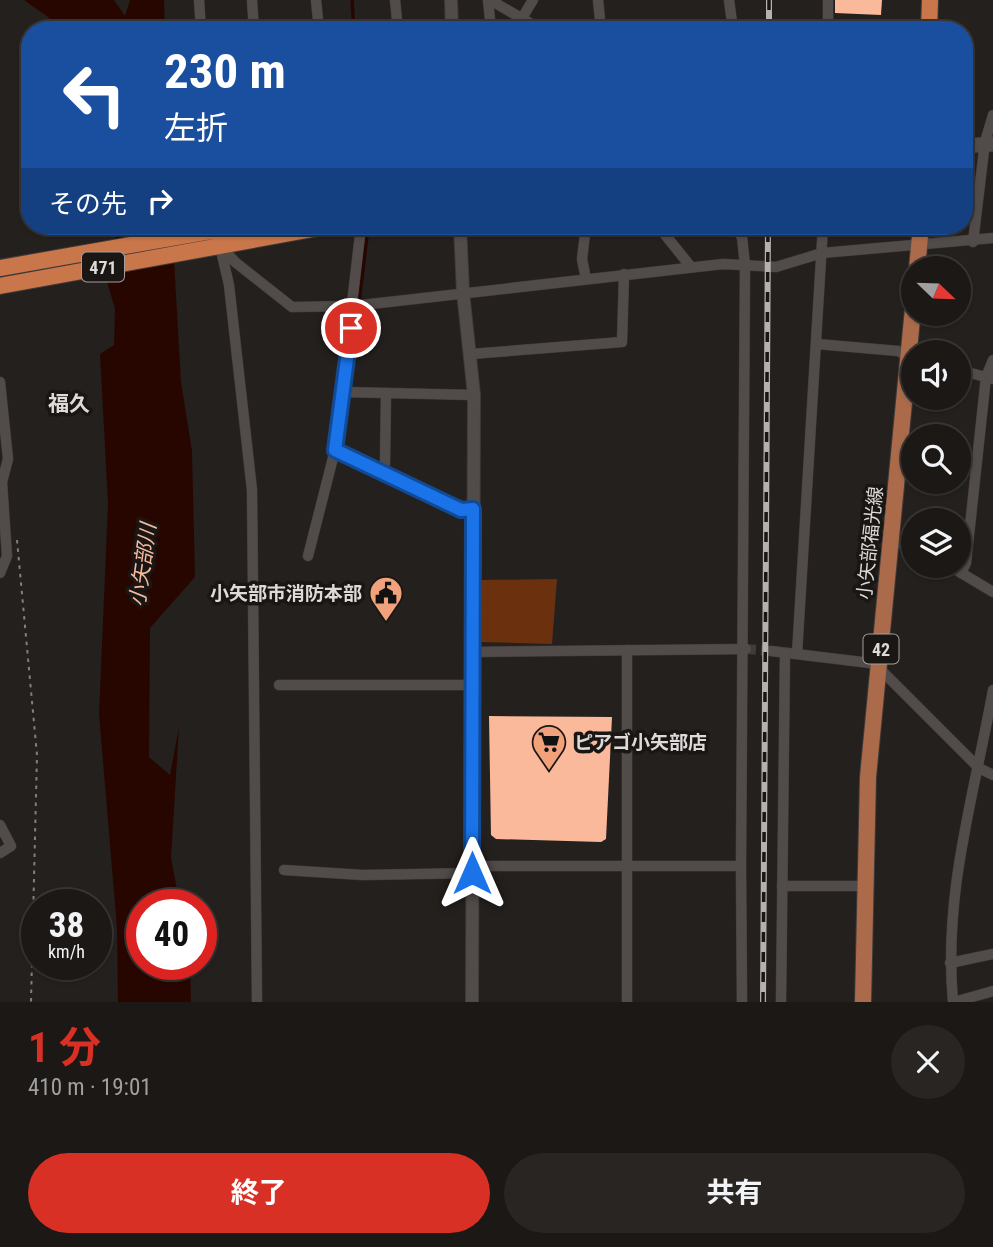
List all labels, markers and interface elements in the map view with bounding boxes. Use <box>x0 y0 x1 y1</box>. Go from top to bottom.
text: 230 m <box>164 43 286 100</box>
icon: left <box>49 49 140 140</box>
text: 左折 <box>164 109 228 147</box>
icon: right <box>141 182 179 220</box>
text: その先 <box>49 189 127 219</box>
road number: 471 <box>82 253 124 282</box>
north arrow <box>901 256 971 326</box>
map controls <box>901 256 971 578</box>
pin <box>321 298 381 358</box>
icon: arrive <box>332 309 370 347</box>
button: sound <box>901 340 971 410</box>
district label: 福久 <box>48 392 90 416</box>
button: search <box>901 424 971 494</box>
street label: 小矢部福光線 <box>853 485 887 601</box>
button: layers <box>901 508 971 578</box>
water label: 小矢部川 <box>125 520 161 608</box>
public building icon: 小矢部市消防本部 <box>367 574 405 623</box>
place label: 小矢部市消防本部 <box>210 582 362 605</box>
road number: 42 <box>864 634 898 664</box>
supermarket icon: ピアゴ小矢部店 <box>530 723 568 772</box>
place label: ピアゴ小矢部店 <box>574 731 707 754</box>
position arrow <box>435 836 509 910</box>
speed limit sign: 40 <box>126 889 217 980</box>
text: 38 <box>49 905 84 946</box>
text: km/h <box>48 941 85 962</box>
text: 1 分 <box>28 1023 101 1072</box>
button: close <box>891 1025 965 1099</box>
text: 410 m · 19:01 <box>28 1074 152 1101</box>
button: 終了 <box>28 1153 490 1233</box>
button: 共有 <box>504 1153 965 1233</box>

